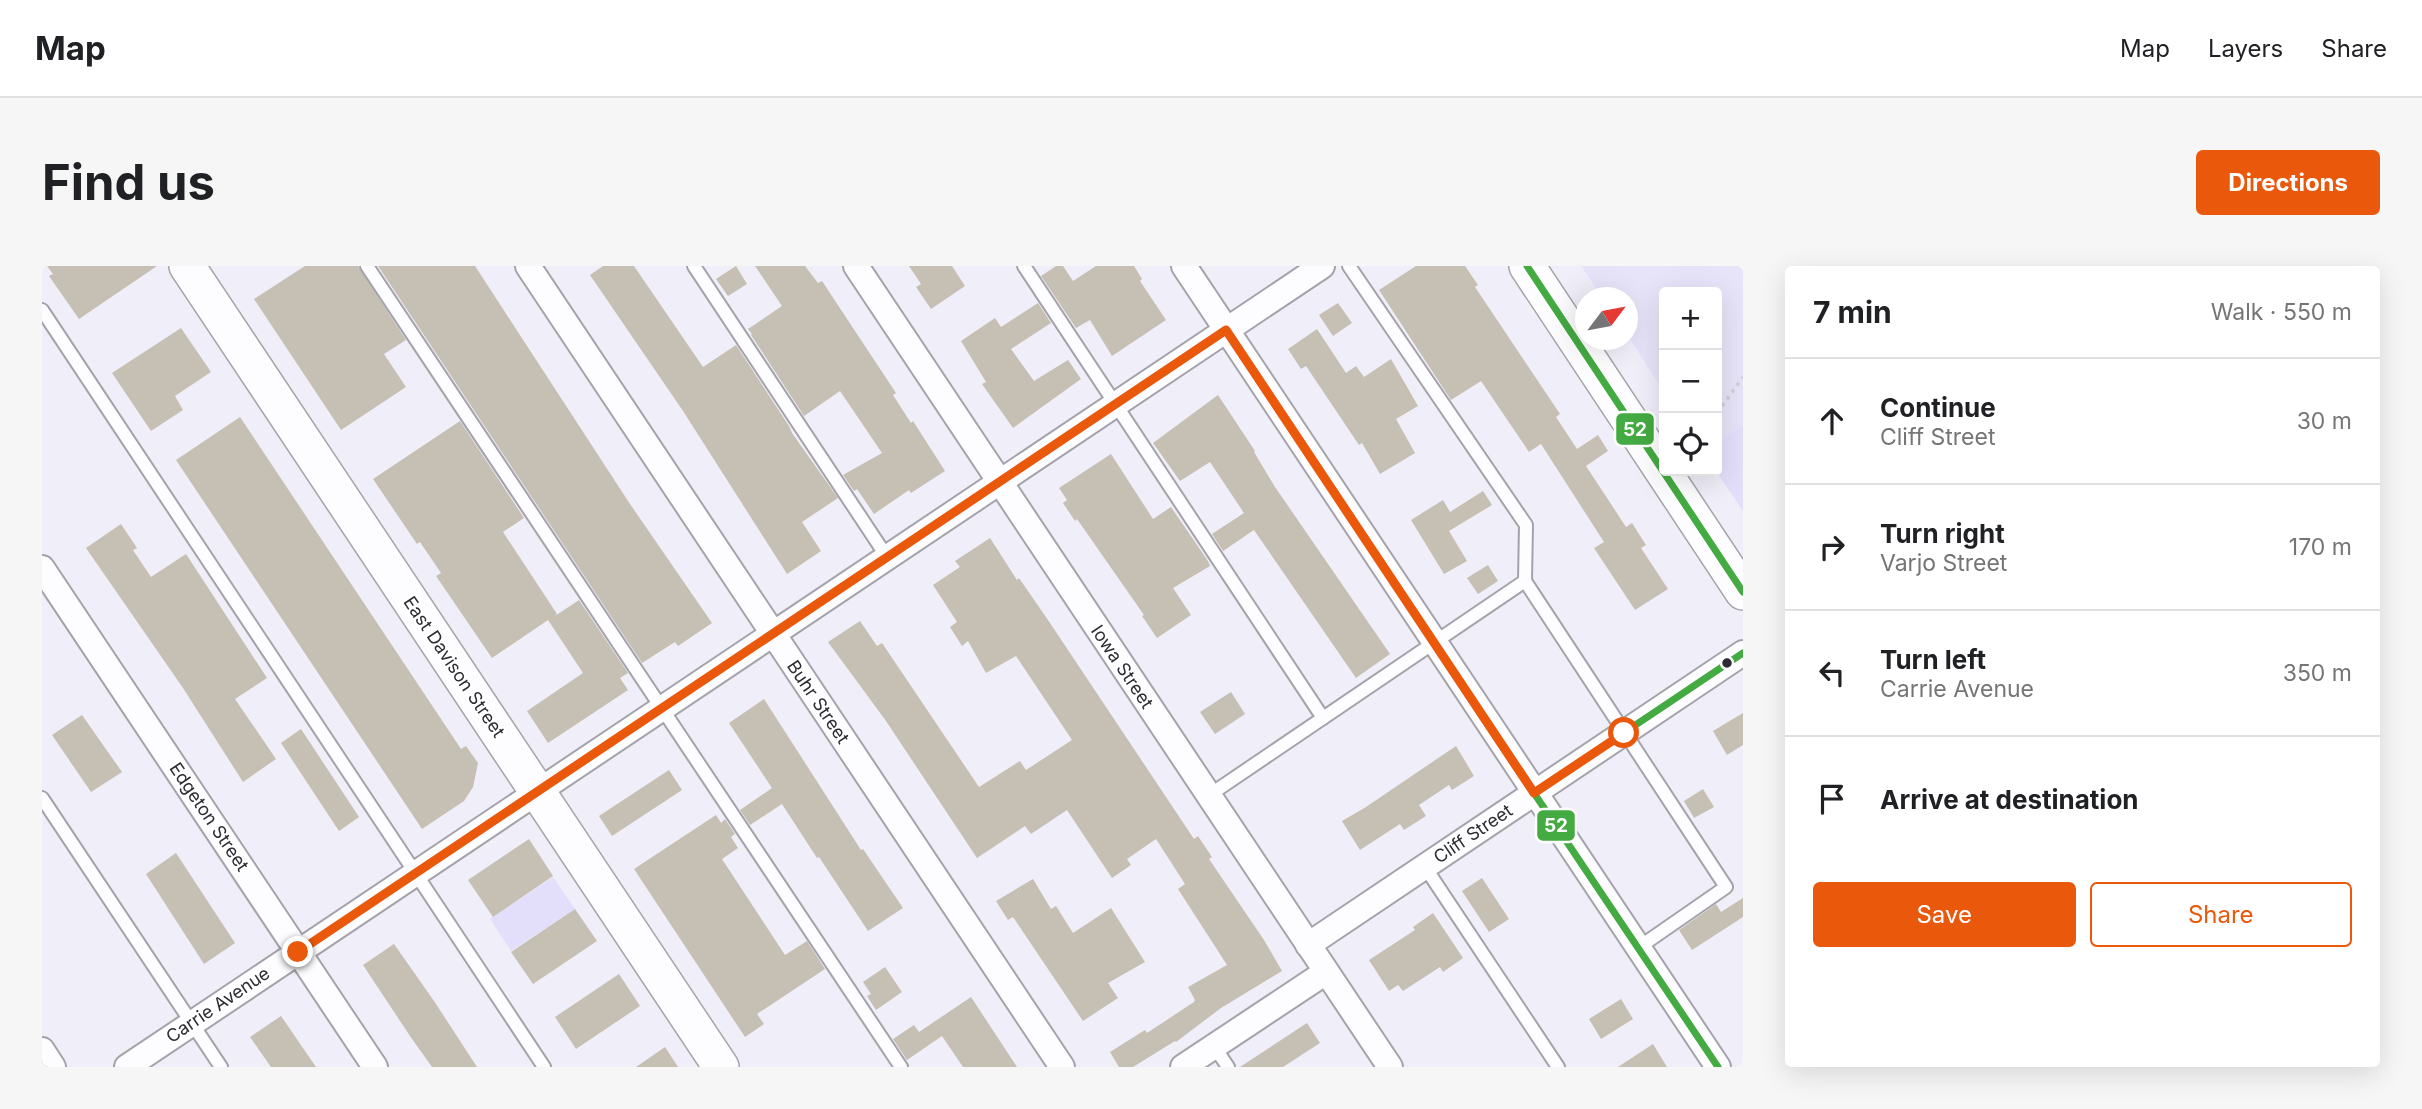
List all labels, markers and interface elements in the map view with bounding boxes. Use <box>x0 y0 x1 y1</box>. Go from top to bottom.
text: Map <box>35 28 106 68</box>
text: Map <box>2120 34 2170 63</box>
text: Layers <box>2208 34 2283 63</box>
text: Share <box>2321 34 2387 63</box>
button: Directions <box>2196 150 2380 215</box>
text: Find us <box>42 153 215 212</box>
north arrow <box>1575 287 1638 350</box>
map controls <box>1659 287 1722 476</box>
button: + <box>1659 287 1722 350</box>
text: 7 min <box>1813 294 1892 330</box>
text: Walk · 550 m <box>2211 298 2352 326</box>
button: − <box>1659 350 1722 413</box>
text: Continue <box>1880 392 1996 423</box>
icon: ahead <box>1813 402 1851 440</box>
text: 30 m <box>2297 407 2352 435</box>
line badge: 52 <box>1615 412 1655 446</box>
button: locate <box>1659 413 1722 476</box>
text: 52 <box>1623 418 1647 441</box>
text: Cliff Street <box>1880 423 1995 451</box>
text: Turn right <box>1880 518 2005 549</box>
icon: right <box>1813 528 1851 566</box>
text: 170 m <box>2289 533 2352 561</box>
text: Varjo Street <box>1880 549 2007 577</box>
street label: East Davison Street <box>399 592 509 741</box>
street label: Iowa Street <box>1087 621 1158 712</box>
text: Turn left <box>1880 644 1986 675</box>
icon: left <box>1813 654 1851 692</box>
street label: Buhr Street <box>783 656 854 747</box>
unlabelled marker <box>1720 656 1734 670</box>
text: 350 m <box>2283 659 2352 687</box>
text: Carrie Avenue <box>1880 675 2034 703</box>
route start <box>1608 717 1639 748</box>
street label: Edgeton Street <box>165 758 254 875</box>
icon: arrive <box>1813 780 1851 818</box>
text: Arrive at destination <box>1880 784 2139 815</box>
street label: Cliff Street <box>1429 800 1516 868</box>
line badge: 52 <box>1536 809 1576 842</box>
text: 52 <box>1544 814 1568 837</box>
button: Save <box>1813 882 2076 947</box>
button: Share <box>2090 882 2352 947</box>
route end <box>282 936 313 967</box>
street label: Carrie Avenue <box>162 962 274 1047</box>

